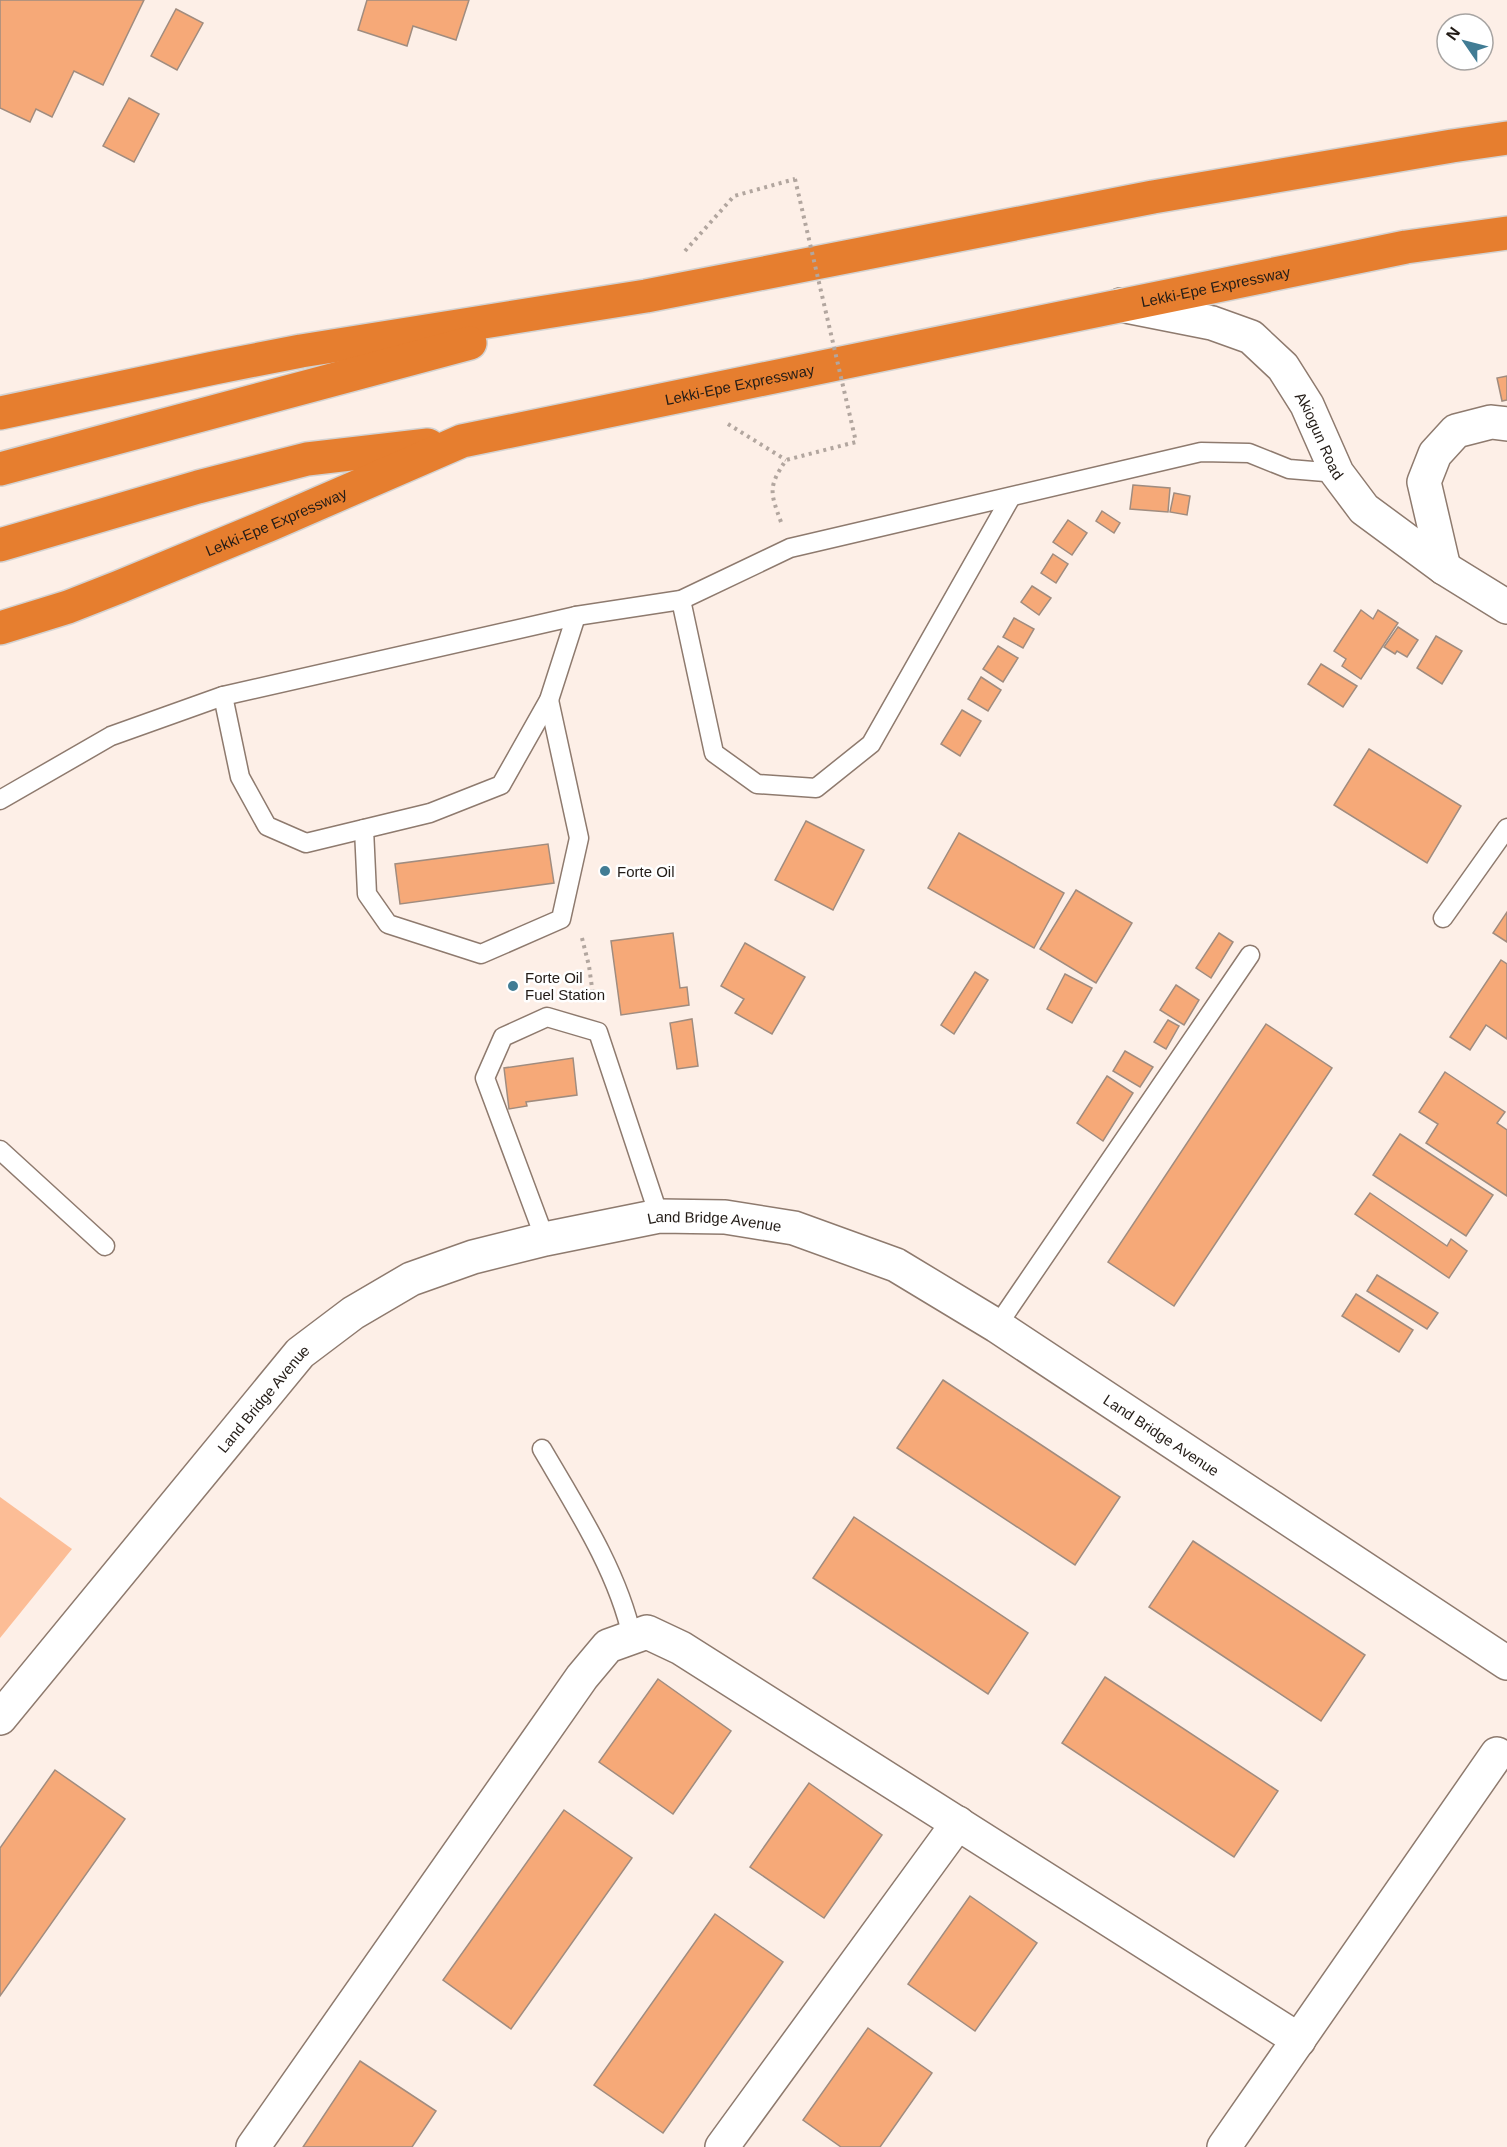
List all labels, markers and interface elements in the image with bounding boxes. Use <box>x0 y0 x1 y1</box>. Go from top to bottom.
north arrow <box>1435 12 1495 72</box>
text: N <box>1443 24 1463 43</box>
street label: Lekki-Epe Expressway <box>1139 262 1292 310</box>
street label: Lekki-Epe Expressway <box>663 360 816 408</box>
street label: Akiogun Road <box>1292 388 1347 483</box>
street label: Lekki-Epe Expressway <box>203 484 350 559</box>
place label: Forte Oil <box>617 863 675 880</box>
marker: Forte Oil <box>598 864 612 878</box>
place label: Forte Oil Fuel Station <box>525 969 605 1003</box>
marker: Forte Oil Fuel Station <box>506 979 520 993</box>
street label: Land Bridge Avenue <box>646 1207 783 1234</box>
street label: Land Bridge Avenue <box>213 1341 312 1456</box>
street label: Land Bridge Avenue <box>1101 1390 1223 1479</box>

